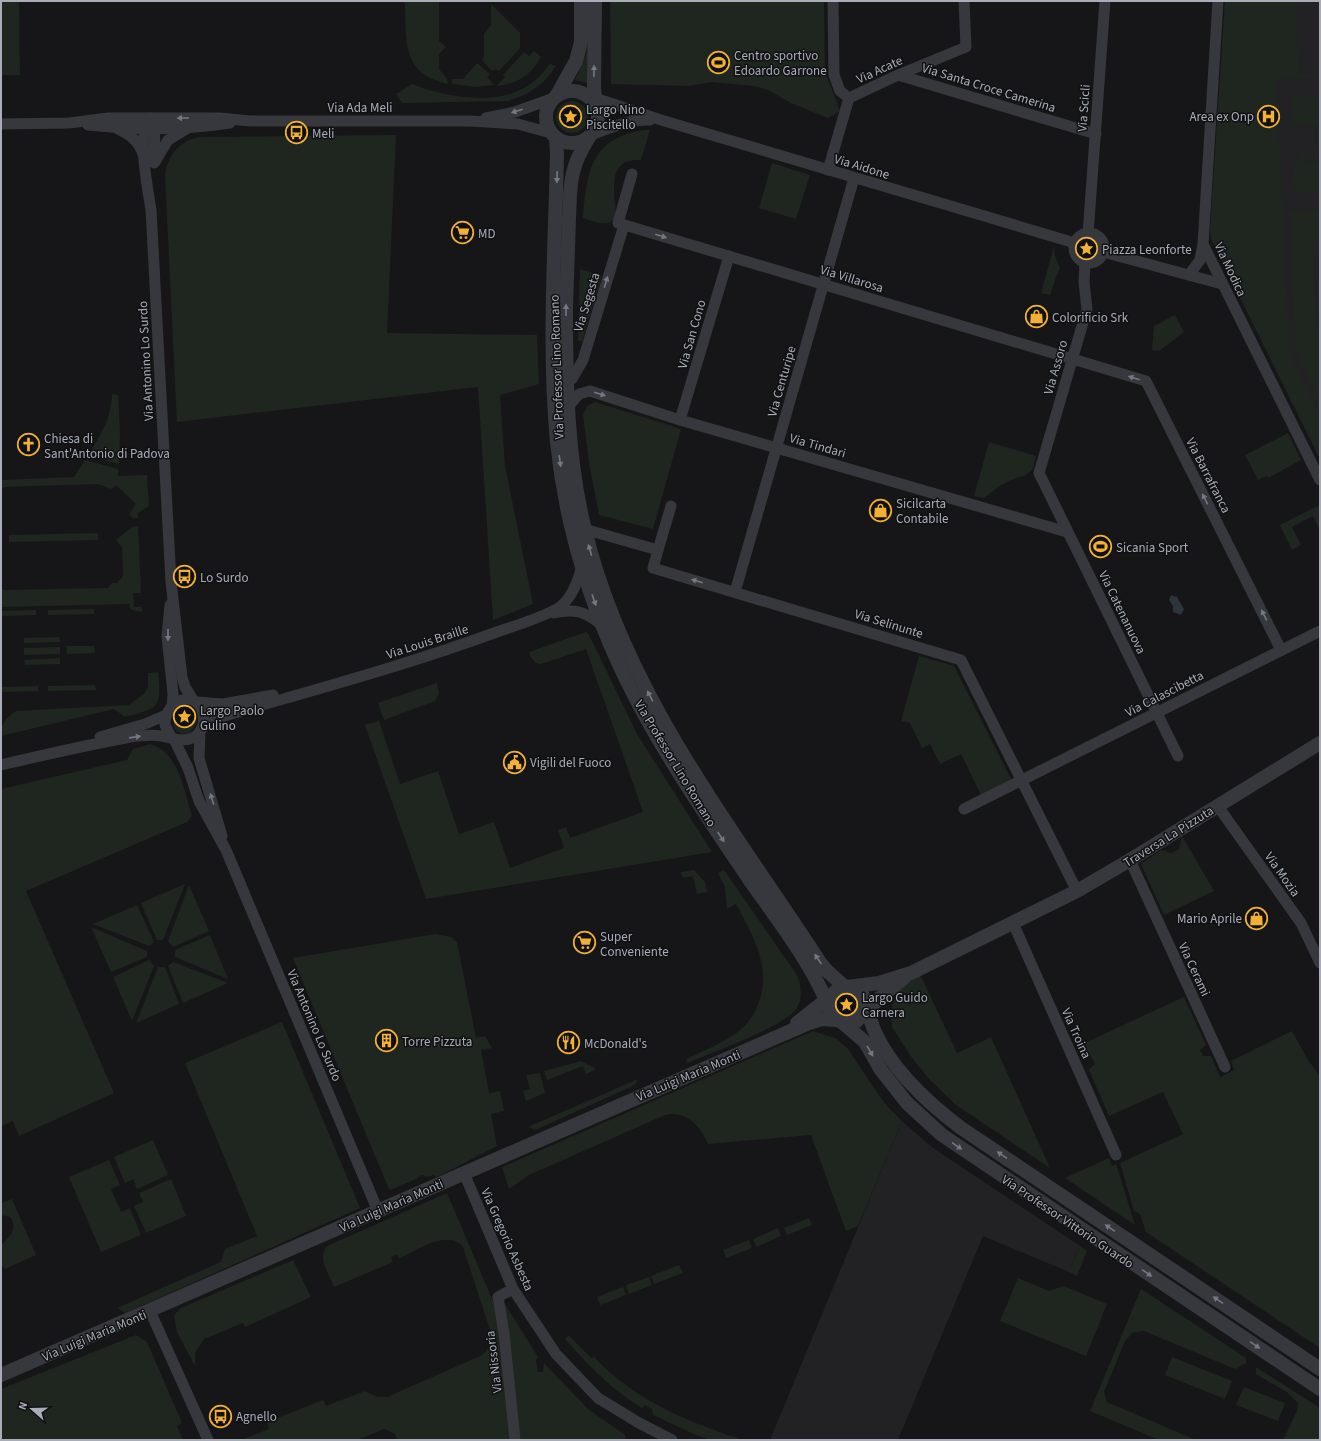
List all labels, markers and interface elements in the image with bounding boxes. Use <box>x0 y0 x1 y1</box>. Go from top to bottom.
place label: Centro sportivo Edoardo Garrone <box>734 47 827 80</box>
sports icon: Centro sportivo Edoardo Garrone <box>705 49 731 75</box>
street label: Via Acate <box>853 51 905 88</box>
street label: Via Santa Croce Camerina <box>920 59 1058 117</box>
one-way arrow <box>591 64 597 77</box>
street label: Via Scicli <box>1073 84 1095 132</box>
street label: Via Ada Meli <box>328 99 392 117</box>
place label: Largo Nino Piscitello <box>586 101 645 134</box>
place icon: Largo Nino Piscitello <box>558 103 584 129</box>
hospital icon: Area ex Onp <box>1256 103 1282 129</box>
one-way arrow <box>511 108 523 114</box>
place label: Area ex Onp <box>1189 108 1254 126</box>
one-way arrow <box>176 115 189 121</box>
bus stop icon: Meli <box>283 120 309 146</box>
place label: Meli <box>312 125 334 143</box>
street label: Via Aidone <box>832 150 892 184</box>
one-way arrow <box>553 171 560 183</box>
supermarket icon: MD <box>449 220 475 246</box>
place label: MD <box>478 225 495 243</box>
one-way arrow <box>655 233 667 239</box>
place icon: Piazza Leonforte <box>1074 236 1100 262</box>
street label: Via Modica <box>1210 239 1251 300</box>
place label: Piazza Leonforte <box>1102 241 1192 259</box>
street label: Via Villarosa <box>818 261 886 297</box>
street label: Via Segesta <box>569 271 604 334</box>
one-way arrow <box>603 276 609 288</box>
street label: Via Professor Lino Romano <box>545 294 569 440</box>
street label: Via San Cono <box>674 298 710 371</box>
street label: Via Antonino Lo Surdo <box>134 301 158 421</box>
one-way arrow <box>563 304 570 316</box>
shop icon: Colorificio Srk <box>1024 304 1050 330</box>
place label: Colorificio Srk <box>1052 309 1129 327</box>
street label: Via Assoro <box>1040 338 1072 397</box>
street label: Via Centuripe <box>763 344 801 419</box>
one-way arrow <box>1128 375 1140 381</box>
one-way arrow <box>594 392 606 398</box>
street label: Via Tindari <box>787 429 848 463</box>
place label: Chiesa di Sant'Antonio di Padova <box>44 430 170 463</box>
church icon: Chiesa di Sant'Antonio di Padova <box>16 432 42 458</box>
street label: Via Barrafranca <box>1181 435 1235 516</box>
one-way arrow <box>557 455 563 467</box>
one-way arrow <box>1202 493 1209 505</box>
place label: Sicilcarta Contabile <box>896 495 948 528</box>
shop icon: Sicilcarta Contabile <box>868 497 894 523</box>
sports icon: Sicania Sport <box>1088 534 1114 560</box>
place label: Sicania Sport <box>1116 539 1189 557</box>
one-way arrow <box>587 544 593 556</box>
bus stop icon: Lo Surdo <box>172 564 198 590</box>
street label: Via Catenanuova <box>1094 568 1150 657</box>
place label: Lo Surdo <box>200 569 248 587</box>
one-way arrow <box>691 578 703 584</box>
one-way arrow <box>591 595 597 607</box>
street label: Via Selinunte <box>852 605 925 643</box>
one-way arrow <box>1261 609 1267 621</box>
street label: Via Louis Braille <box>384 620 471 664</box>
one-way arrow <box>165 629 171 642</box>
street label: Via Calascibetta <box>1122 666 1207 721</box>
one-way arrow <box>647 690 653 702</box>
street label: Via Professor Lino Romano <box>630 697 720 830</box>
place label: Largo Paolo Gulino <box>200 702 264 735</box>
place icon: Largo Paolo Gulino <box>171 704 197 730</box>
one-way arrow <box>129 734 141 740</box>
public building icon: Vigili del Fuoco <box>501 749 527 775</box>
place label: Vigili del Fuoco <box>530 754 611 772</box>
one-way arrow <box>209 793 215 805</box>
street label: Traversa La Pizzuta <box>1120 802 1217 872</box>
one-way arrow <box>717 832 725 842</box>
street label: Via Mozia <box>1260 849 1304 901</box>
shop icon: Mario Aprile <box>1244 905 1270 931</box>
place label: Mario Aprile <box>1177 910 1242 928</box>
place label: Super Conveniente <box>600 928 669 961</box>
supermarket icon: Super Conveniente <box>572 930 598 956</box>
street label: Via Cerami <box>1174 939 1214 999</box>
one-way arrow <box>814 953 822 964</box>
street label: Via Antonino Lo Surdo <box>282 967 346 1084</box>
place label: Largo Guido Carnera <box>862 989 928 1022</box>
place icon: Largo Guido Carnera <box>834 991 860 1017</box>
street label: Via Troina <box>1057 1005 1095 1062</box>
building icon: Torre Pizzuta <box>373 1028 399 1054</box>
restaurant icon: McDonald's <box>556 1030 582 1056</box>
place label: Torre Pizzuta <box>402 1033 472 1051</box>
place label: McDonald's <box>584 1035 648 1053</box>
one-way arrow <box>867 1045 874 1057</box>
street label: Via Luigi Maria Monti <box>633 1046 743 1106</box>
one-way arrow <box>952 1142 962 1150</box>
one-way arrow <box>997 1151 1007 1159</box>
street label: Via Professor Vittorio Guardo <box>998 1171 1137 1273</box>
street label: Via Luigi Maria Monti <box>337 1175 446 1237</box>
street label: Via Gregorio Asbesta <box>476 1185 538 1294</box>
one-way arrow <box>1105 1224 1115 1232</box>
one-way arrow <box>1141 1269 1152 1277</box>
one-way arrow <box>1213 1296 1223 1304</box>
street label: Via Luigi Maria Monti <box>39 1306 149 1366</box>
street label: Via Nissoria <box>481 1330 507 1394</box>
one-way arrow <box>1250 1341 1260 1349</box>
north arrow <box>12 1389 52 1429</box>
text: N <box>15 1400 31 1412</box>
bus stop icon: Agnello <box>207 1403 233 1429</box>
place label: Agnello <box>236 1408 277 1426</box>

